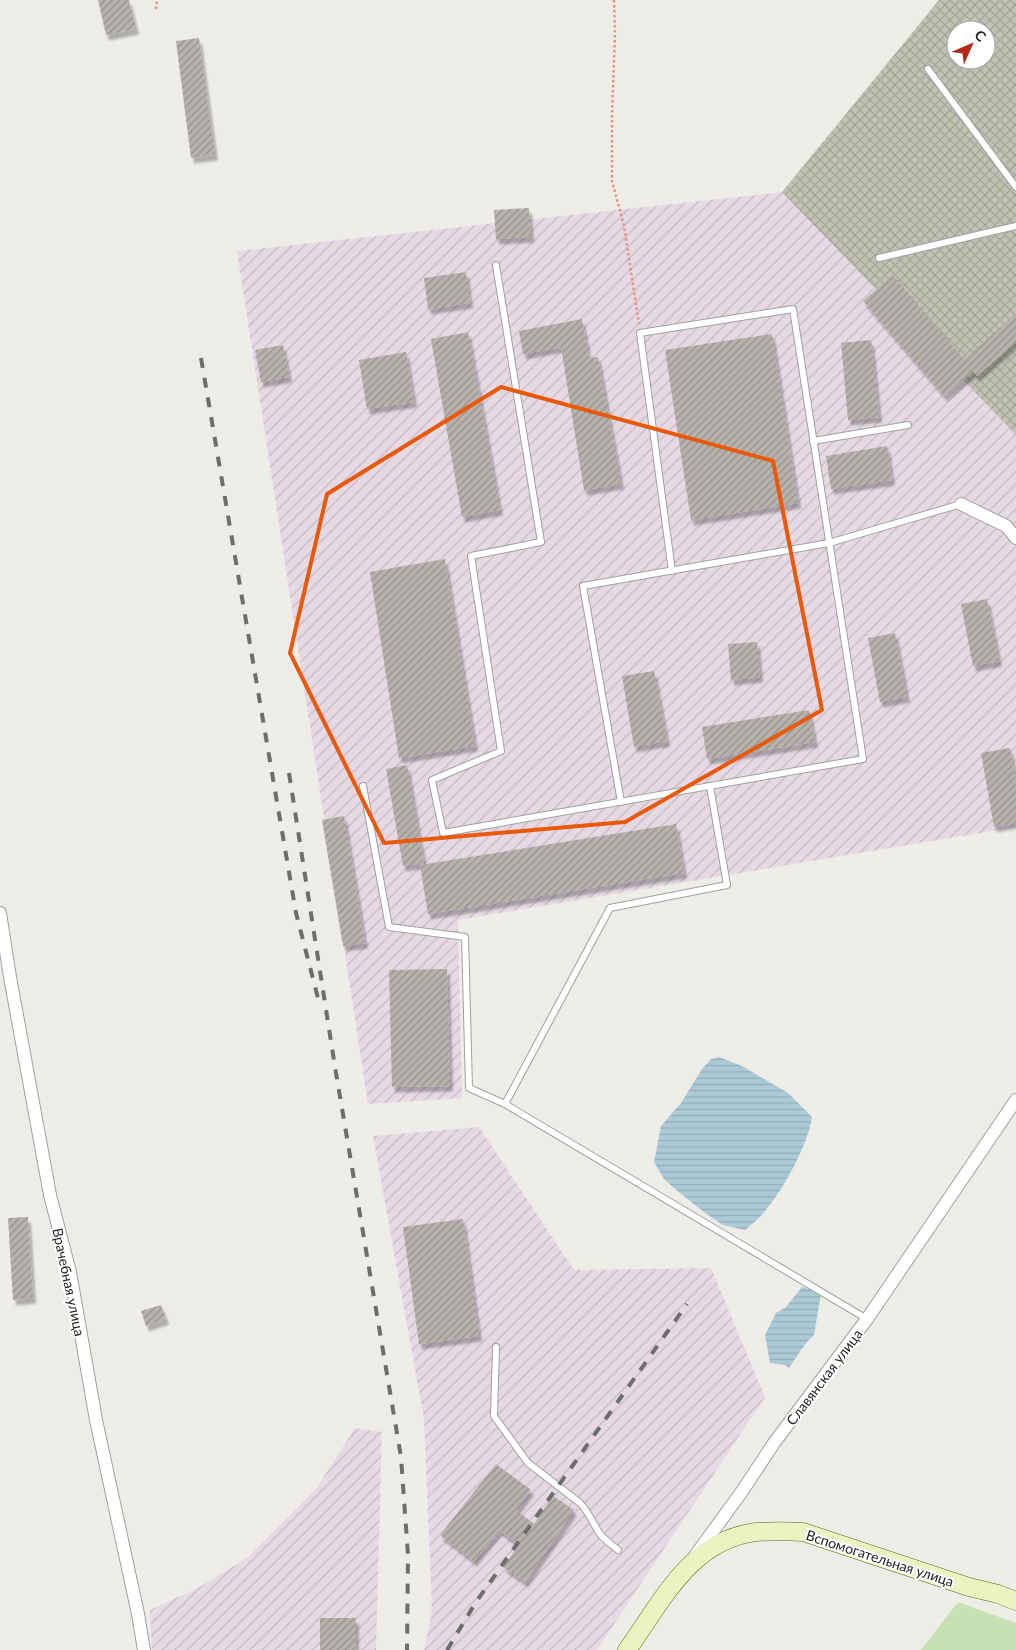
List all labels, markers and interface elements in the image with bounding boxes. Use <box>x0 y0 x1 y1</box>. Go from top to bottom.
north arrow <box>946 20 996 70</box>
text: С <box>971 26 990 45</box>
street label: Врачебная улица <box>49 1226 89 1338</box>
street label: Славянская улица <box>782 1326 866 1428</box>
street label: Вспомогательная улица <box>804 1526 956 1590</box>

